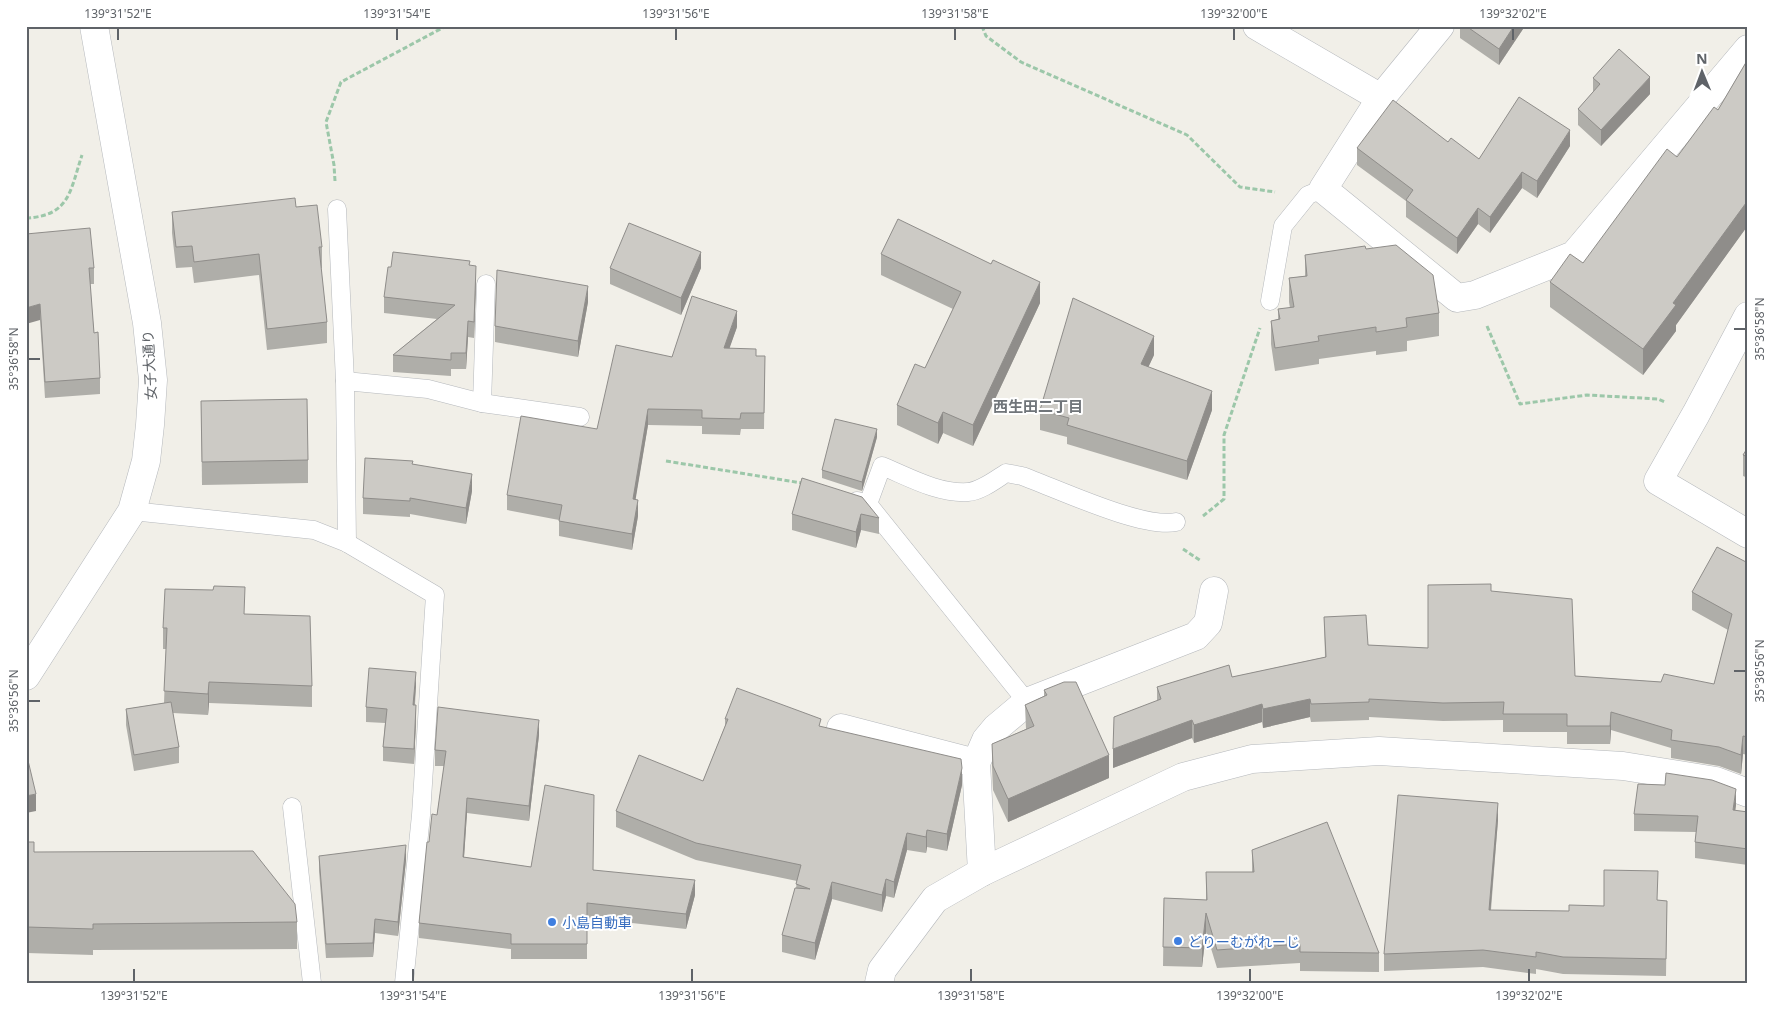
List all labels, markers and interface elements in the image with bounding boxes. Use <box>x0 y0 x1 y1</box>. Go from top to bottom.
text: 139°31'52"E <box>84 5 152 22</box>
text: 139°31'54"E <box>363 5 431 22</box>
text: 139°31'56"E <box>642 5 710 22</box>
text: 139°31'58"E <box>921 5 989 22</box>
text: 139°32'00"E <box>1200 5 1268 22</box>
text: 139°32'02"E <box>1479 5 1547 22</box>
north arrow <box>1676 48 1726 98</box>
text: N <box>1696 49 1708 68</box>
text: 35°36'58"N <box>1751 297 1768 361</box>
text: 35°36'58"N <box>5 327 22 391</box>
street label: 女子大通り <box>138 330 160 400</box>
district label: 西生田二丁目 <box>993 396 1083 416</box>
text: 35°36'56"N <box>1751 639 1768 703</box>
text: 35°36'56"N <box>5 669 22 733</box>
place label: 小島自動車 <box>562 913 632 932</box>
marker: 小島自動車 <box>546 916 558 928</box>
place label: どりーむがれーじ <box>1188 932 1300 951</box>
marker: どりーむがれーじ <box>1172 935 1184 947</box>
text: 139°31'52"E <box>100 987 168 1004</box>
text: 139°31'54"E <box>379 987 447 1004</box>
text: 139°31'56"E <box>658 987 726 1004</box>
text: 139°31'58"E <box>937 987 1005 1004</box>
text: 139°32'00"E <box>1216 987 1284 1004</box>
text: 139°32'02"E <box>1495 987 1563 1004</box>

